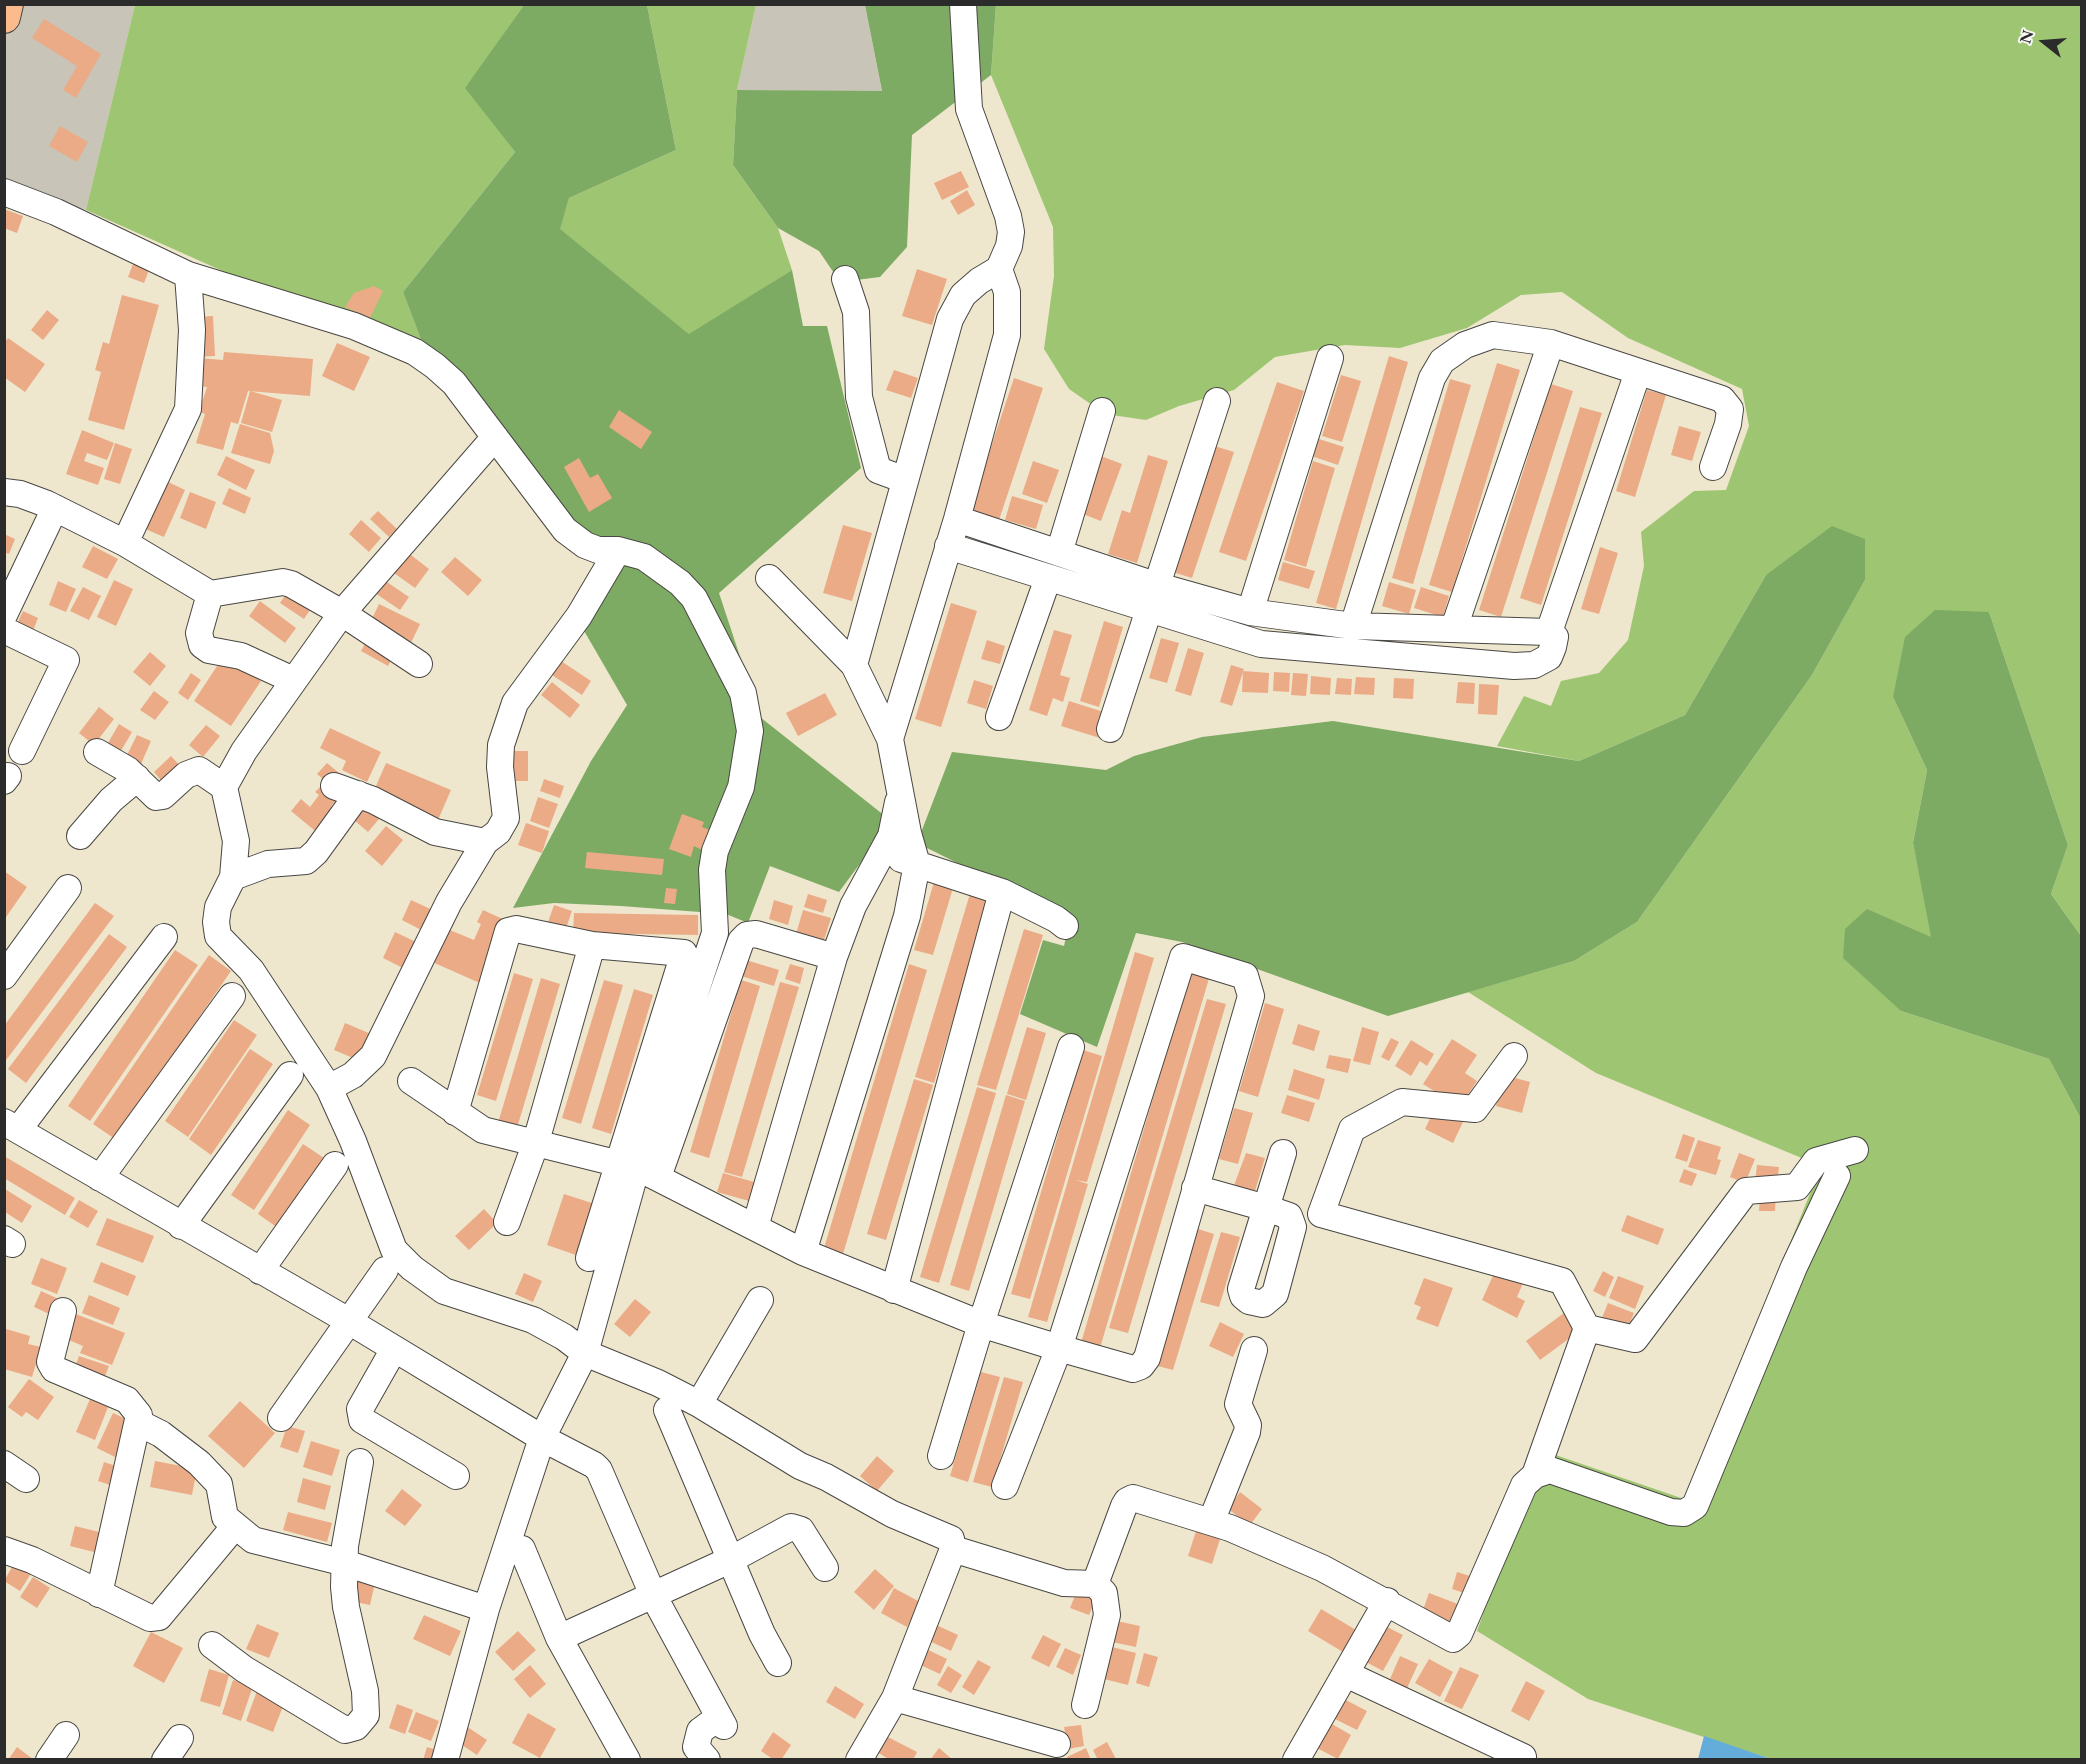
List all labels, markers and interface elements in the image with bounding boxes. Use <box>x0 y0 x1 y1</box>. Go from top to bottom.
north arrow <box>2014 12 2074 72</box>
text: N <box>2014 27 2038 46</box>

